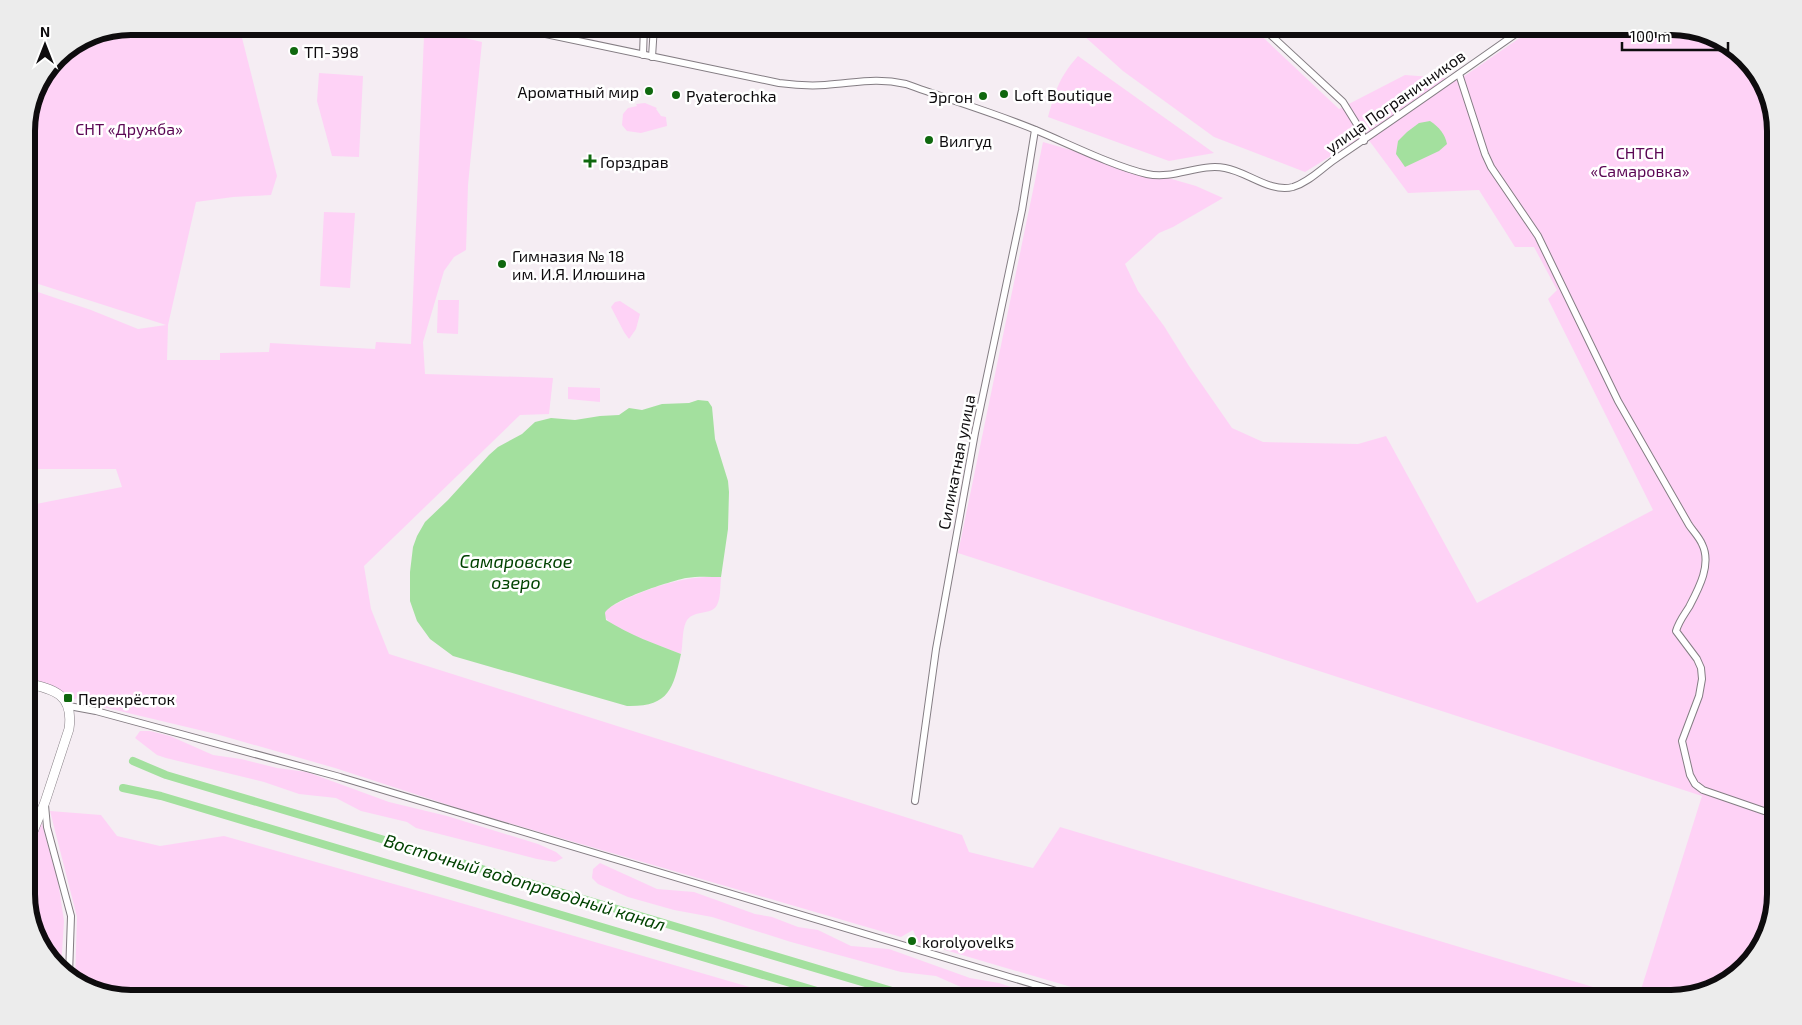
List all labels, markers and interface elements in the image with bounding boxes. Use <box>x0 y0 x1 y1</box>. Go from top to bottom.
north arrow <box>20 20 70 70</box>
scale bar <box>1622 20 1728 52</box>
text: N <box>40 23 50 40</box>
text: 100 m <box>1630 27 1671 45</box>
place label: ТП-398 <box>304 42 359 61</box>
marker: ТП-398 <box>288 45 300 57</box>
street label: улица Пограничников <box>1322 46 1469 157</box>
place label: Ароматный мир <box>517 82 639 101</box>
marker: Ароматный мир <box>643 85 655 97</box>
place label: Loft Boutique <box>1014 85 1112 104</box>
place label: Pyaterochka <box>686 86 777 105</box>
place label: Эргон <box>929 87 973 106</box>
marker: Loft Boutique <box>998 88 1010 100</box>
marker: Pyaterochka <box>670 89 682 101</box>
marker: Эргон <box>977 90 989 102</box>
park label: СНТ «Дружба» <box>75 119 183 139</box>
place label: Вилгуд <box>939 131 992 151</box>
marker: Вилгуд <box>923 134 935 146</box>
park label: СНТСН «Самаровка» <box>1590 143 1690 180</box>
place label: Горздрав <box>600 152 669 171</box>
marker: Горздрав <box>584 155 596 167</box>
place label: Гимназия № 18 им. И.Я. Илюшина <box>512 246 646 283</box>
marker: Гимназия № 18 им. И.Я. Илюшина <box>496 258 508 270</box>
street label: Силикатная улица <box>934 393 979 531</box>
water label: Самаровское озеро <box>460 550 573 593</box>
place label: Перекрёсток <box>78 689 176 708</box>
marker: Перекрёсток <box>62 692 74 704</box>
water label: Восточный водопроводный канал <box>382 829 668 935</box>
place label: korolyovelks <box>922 932 1014 951</box>
marker: korolyovelks <box>906 935 918 947</box>

